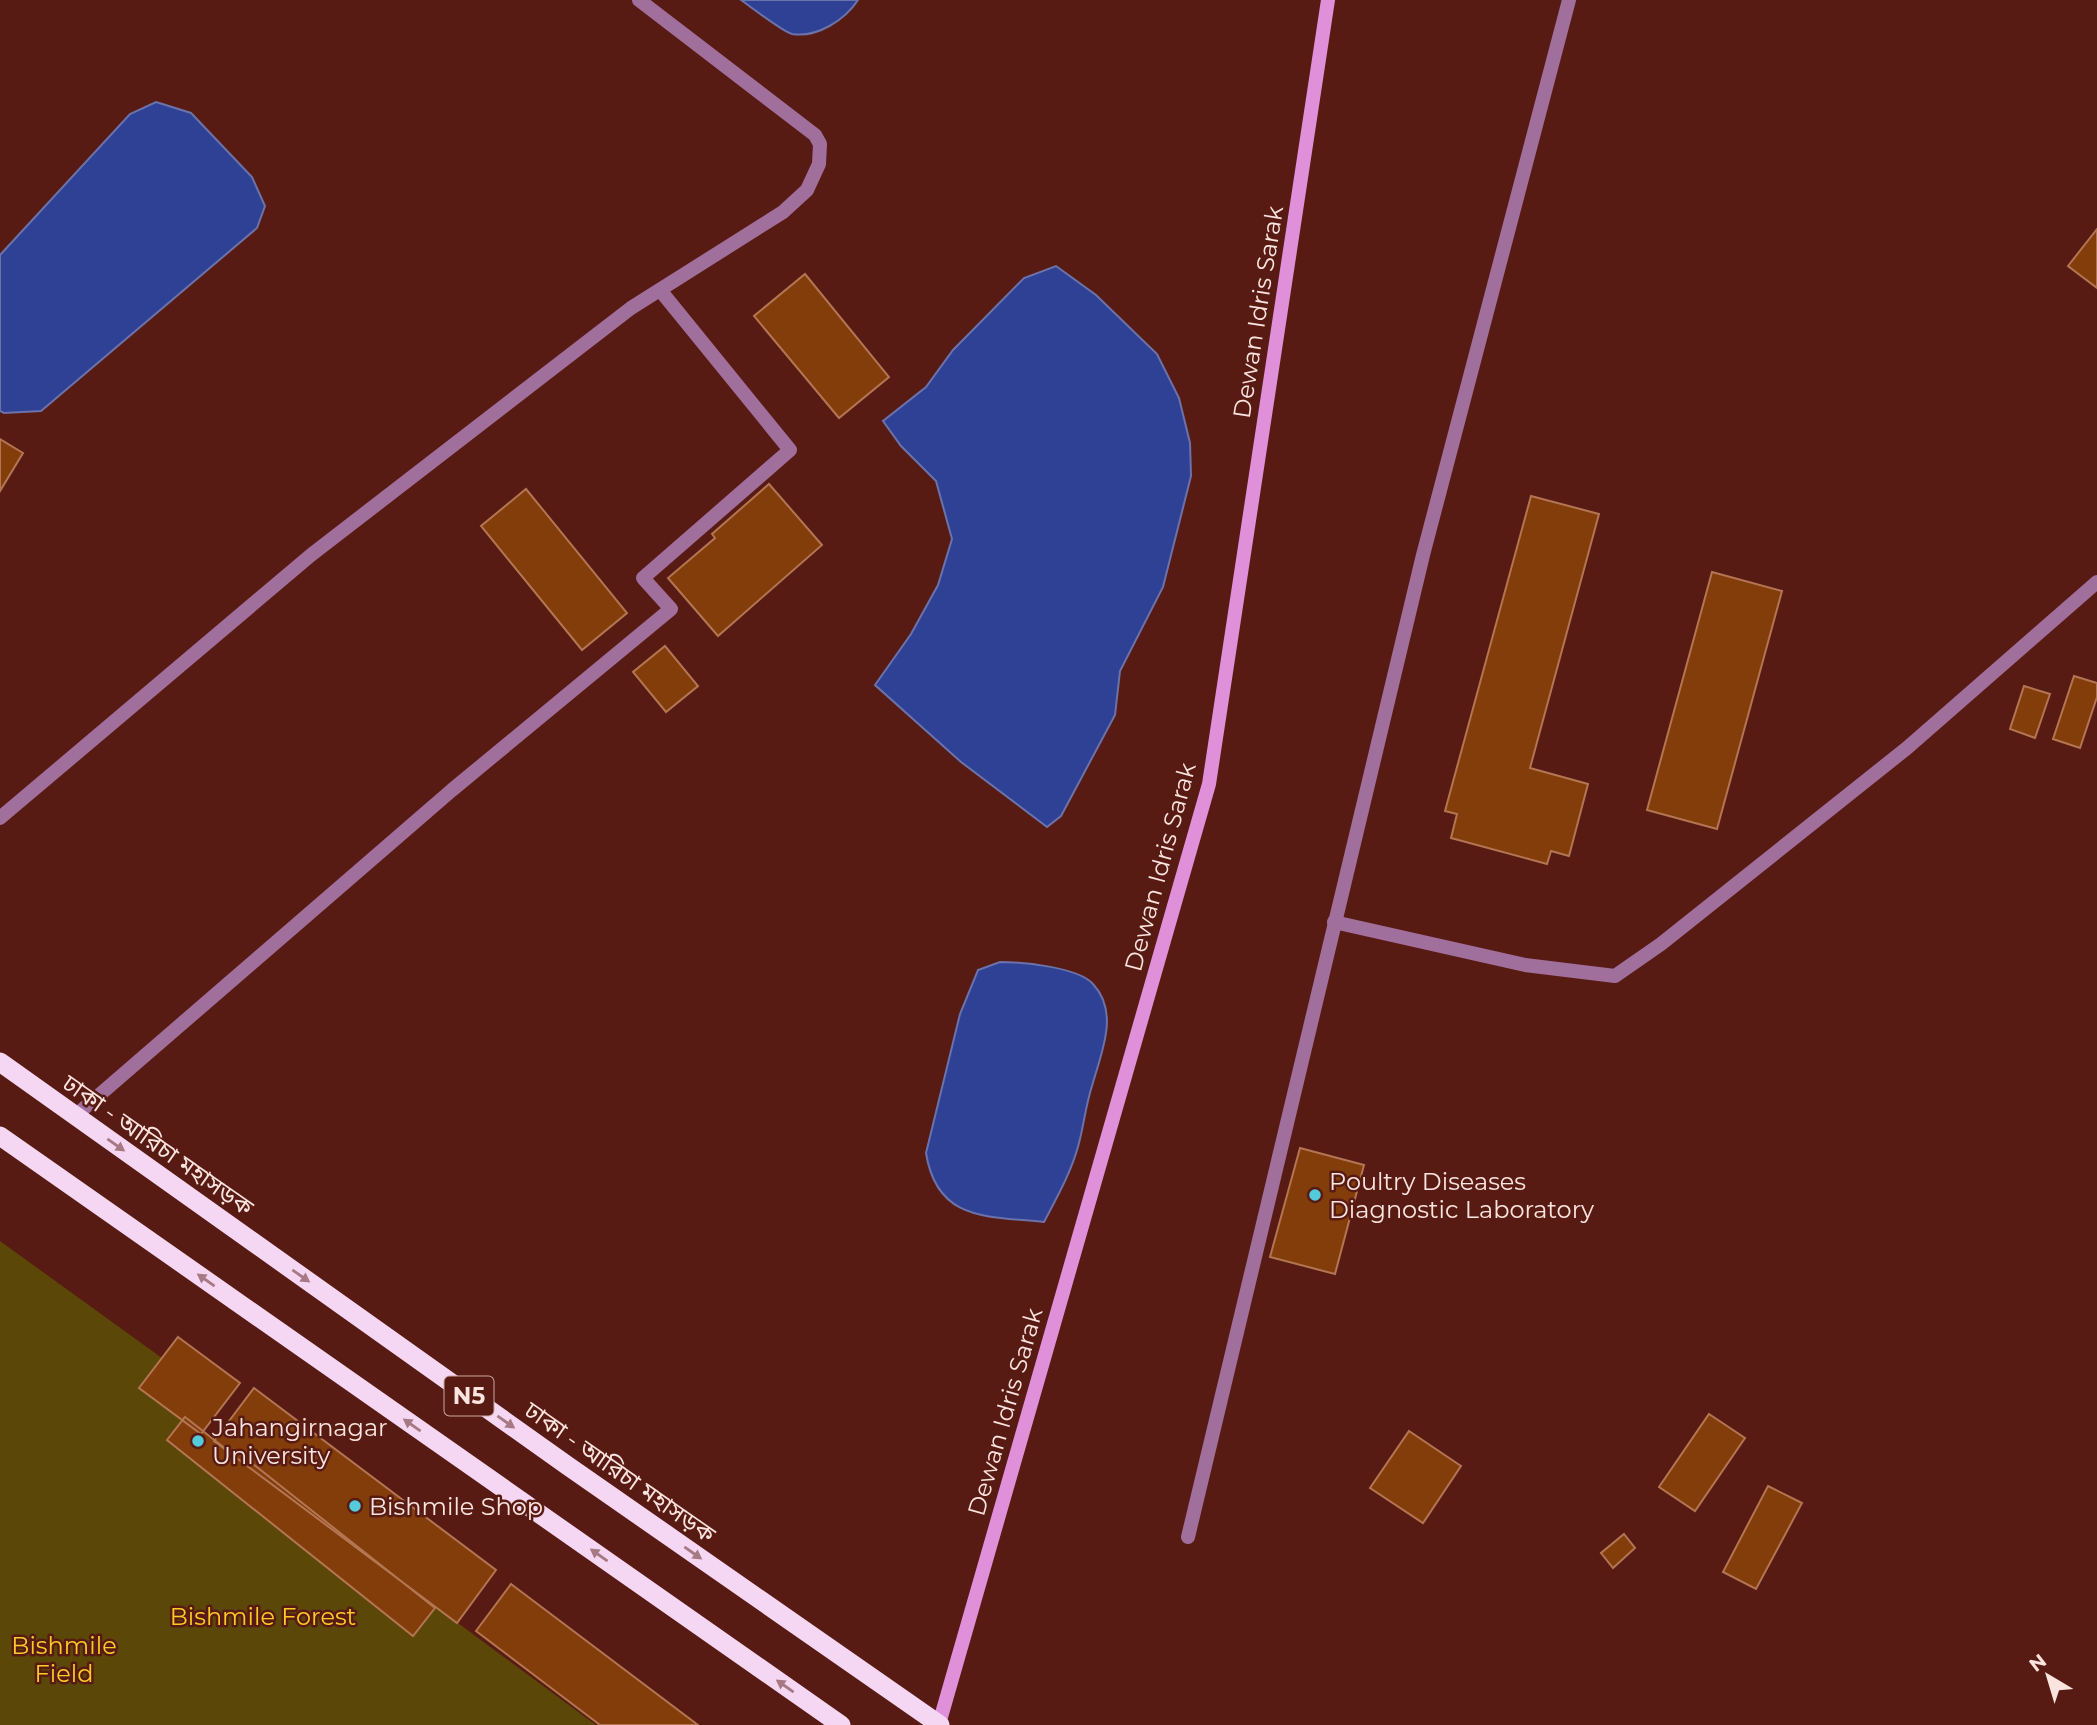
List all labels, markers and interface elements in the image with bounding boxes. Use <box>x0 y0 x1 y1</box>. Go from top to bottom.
street label: Dewan Idris Sarak <box>1227 203 1289 420</box>
street label: Dewan Idris Sarak <box>1118 759 1202 975</box>
street label: ঢাকা - আরিচা মহাসড়ক <box>56 1068 260 1222</box>
one-way arrow <box>107 1137 125 1151</box>
place label: Poultry Diseases Diagnostic Laboratory <box>1329 1167 1594 1224</box>
marker: Poultry Diseases Diagnostic Laboratory <box>1307 1187 1323 1203</box>
one-way arrow <box>292 1269 310 1283</box>
one-way arrow <box>197 1273 215 1287</box>
street label: Dewan Idris Sarak <box>961 1304 1049 1519</box>
road number: N5 <box>444 1376 494 1415</box>
street label: ঢাকা - আরিচা মহাসড়ক <box>518 1395 722 1549</box>
place label: Jahangirnagar University <box>211 1413 388 1470</box>
one-way arrow <box>497 1415 515 1429</box>
one-way arrow <box>403 1418 421 1432</box>
marker: Jahangirnagar University <box>190 1433 206 1449</box>
place label: Bishmile Shop <box>369 1492 543 1521</box>
marker: Bishmile Shop <box>347 1498 363 1514</box>
one-way arrow <box>684 1546 702 1560</box>
one-way arrow <box>589 1549 608 1562</box>
park label: Bishmile Forest <box>170 1602 357 1631</box>
park label: Bishmile Field <box>11 1631 117 1688</box>
north arrow <box>2013 1641 2083 1711</box>
text: N <box>2025 1649 2051 1677</box>
one-way arrow <box>776 1679 794 1693</box>

